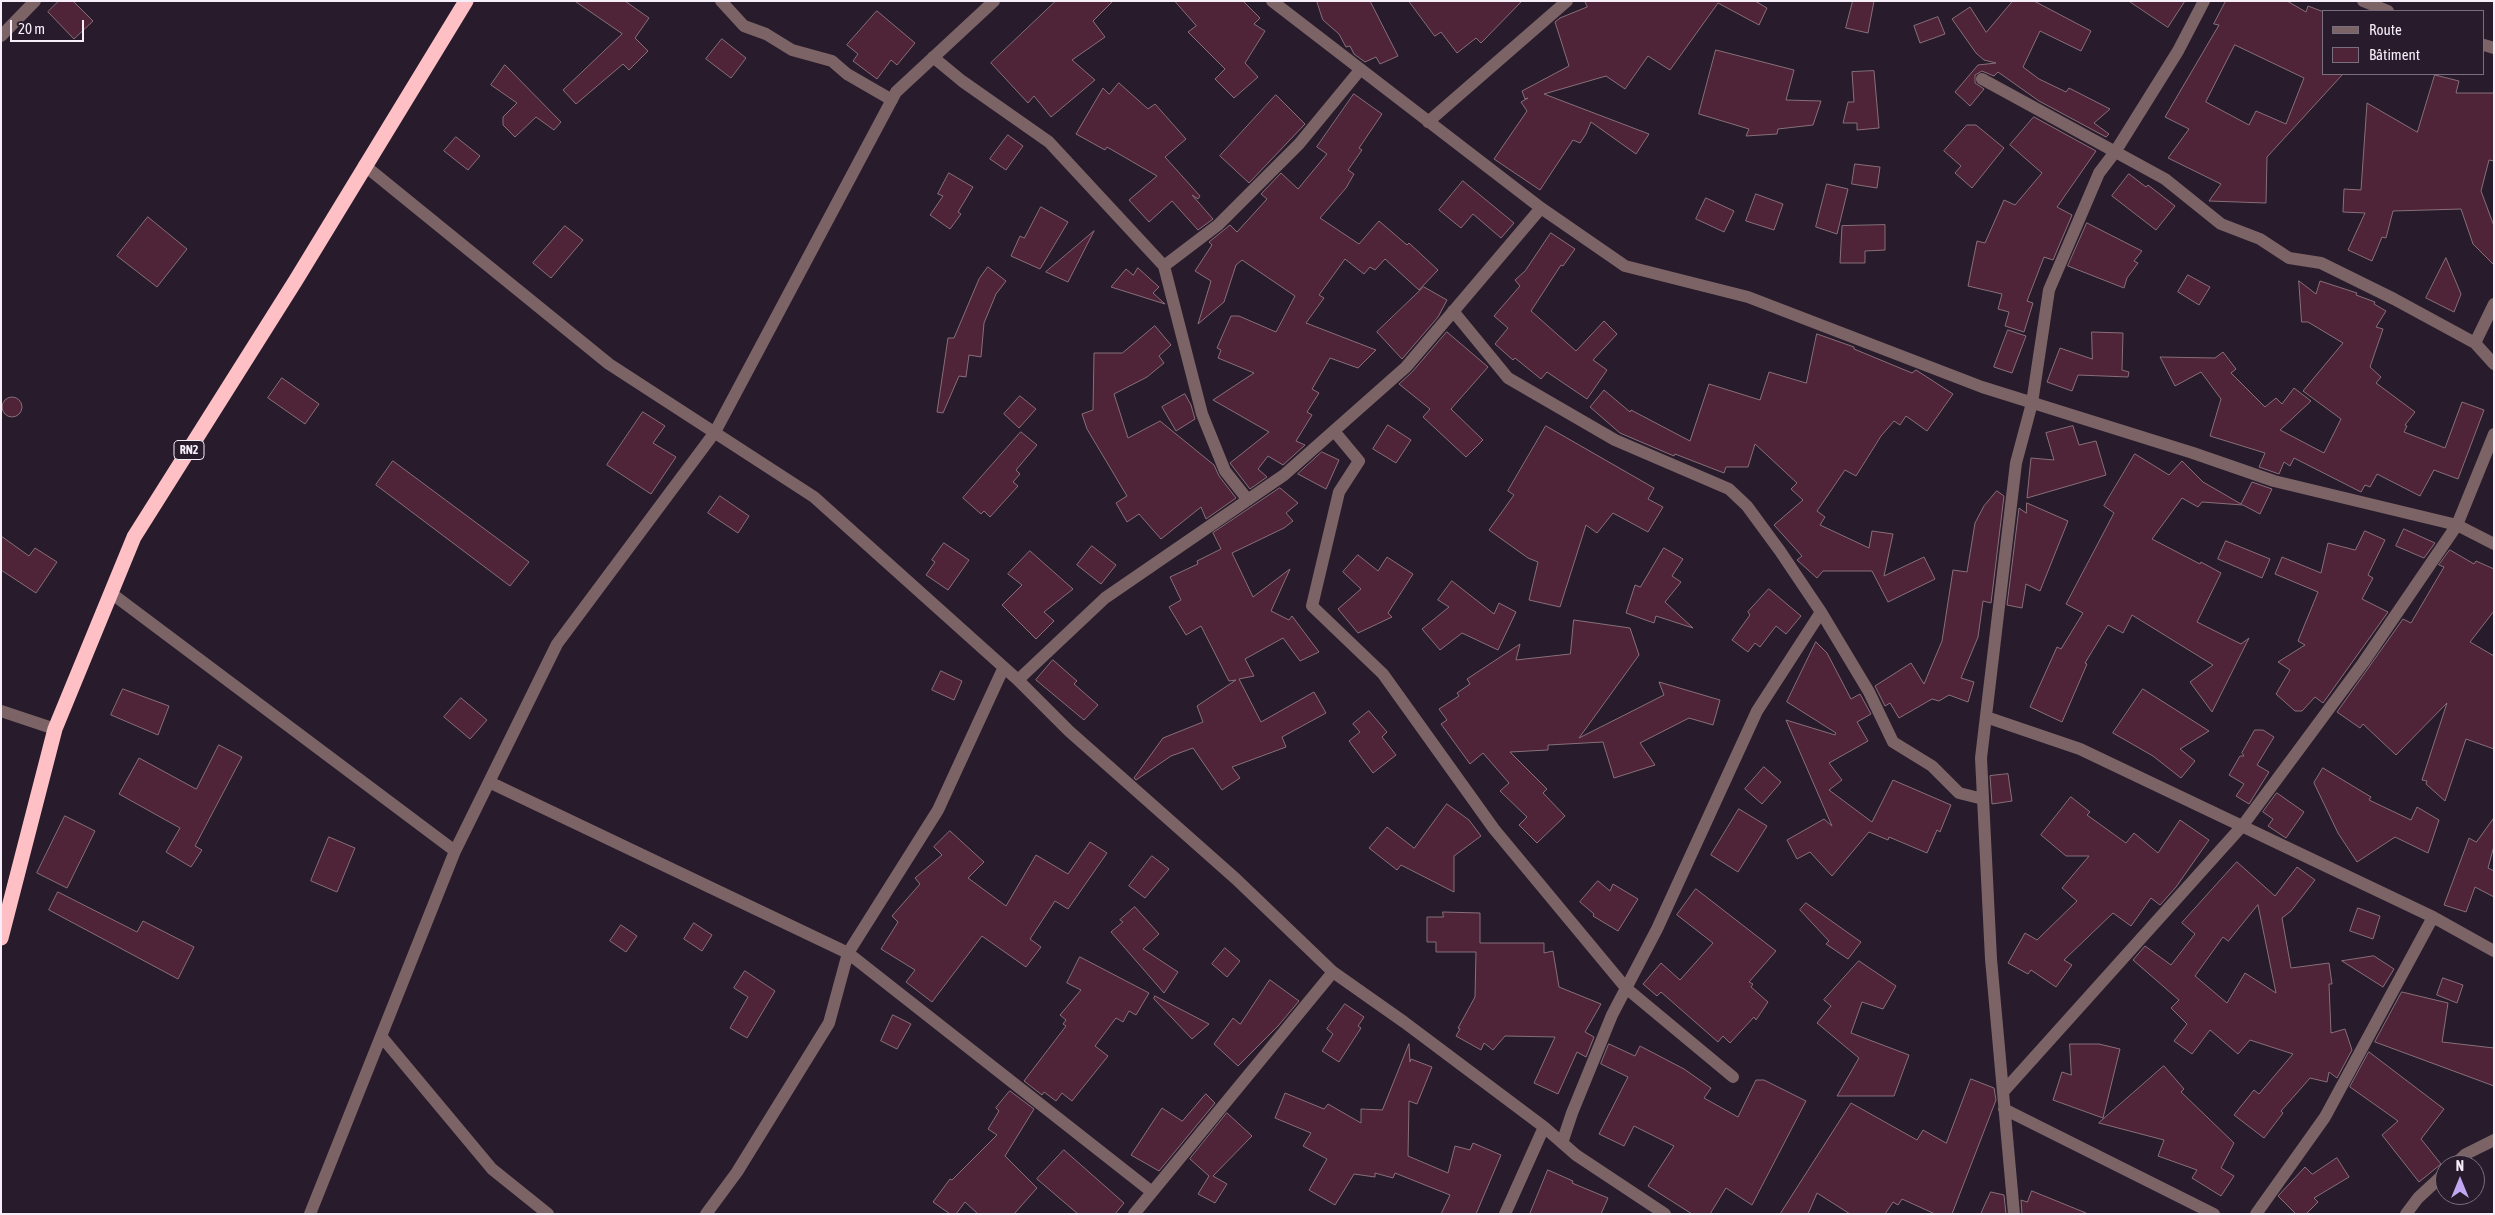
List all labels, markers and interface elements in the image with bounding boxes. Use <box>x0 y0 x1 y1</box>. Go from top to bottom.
scale bar <box>12 10 86 42</box>
legend <box>2322 10 2485 75</box>
text: 20 m <box>18 20 45 37</box>
text: Route <box>2369 21 2402 38</box>
text: Bâtiment <box>2369 46 2420 63</box>
road number: RN2 <box>174 440 204 460</box>
north arrow <box>2435 1155 2485 1205</box>
text: N <box>2456 1158 2464 1174</box>

